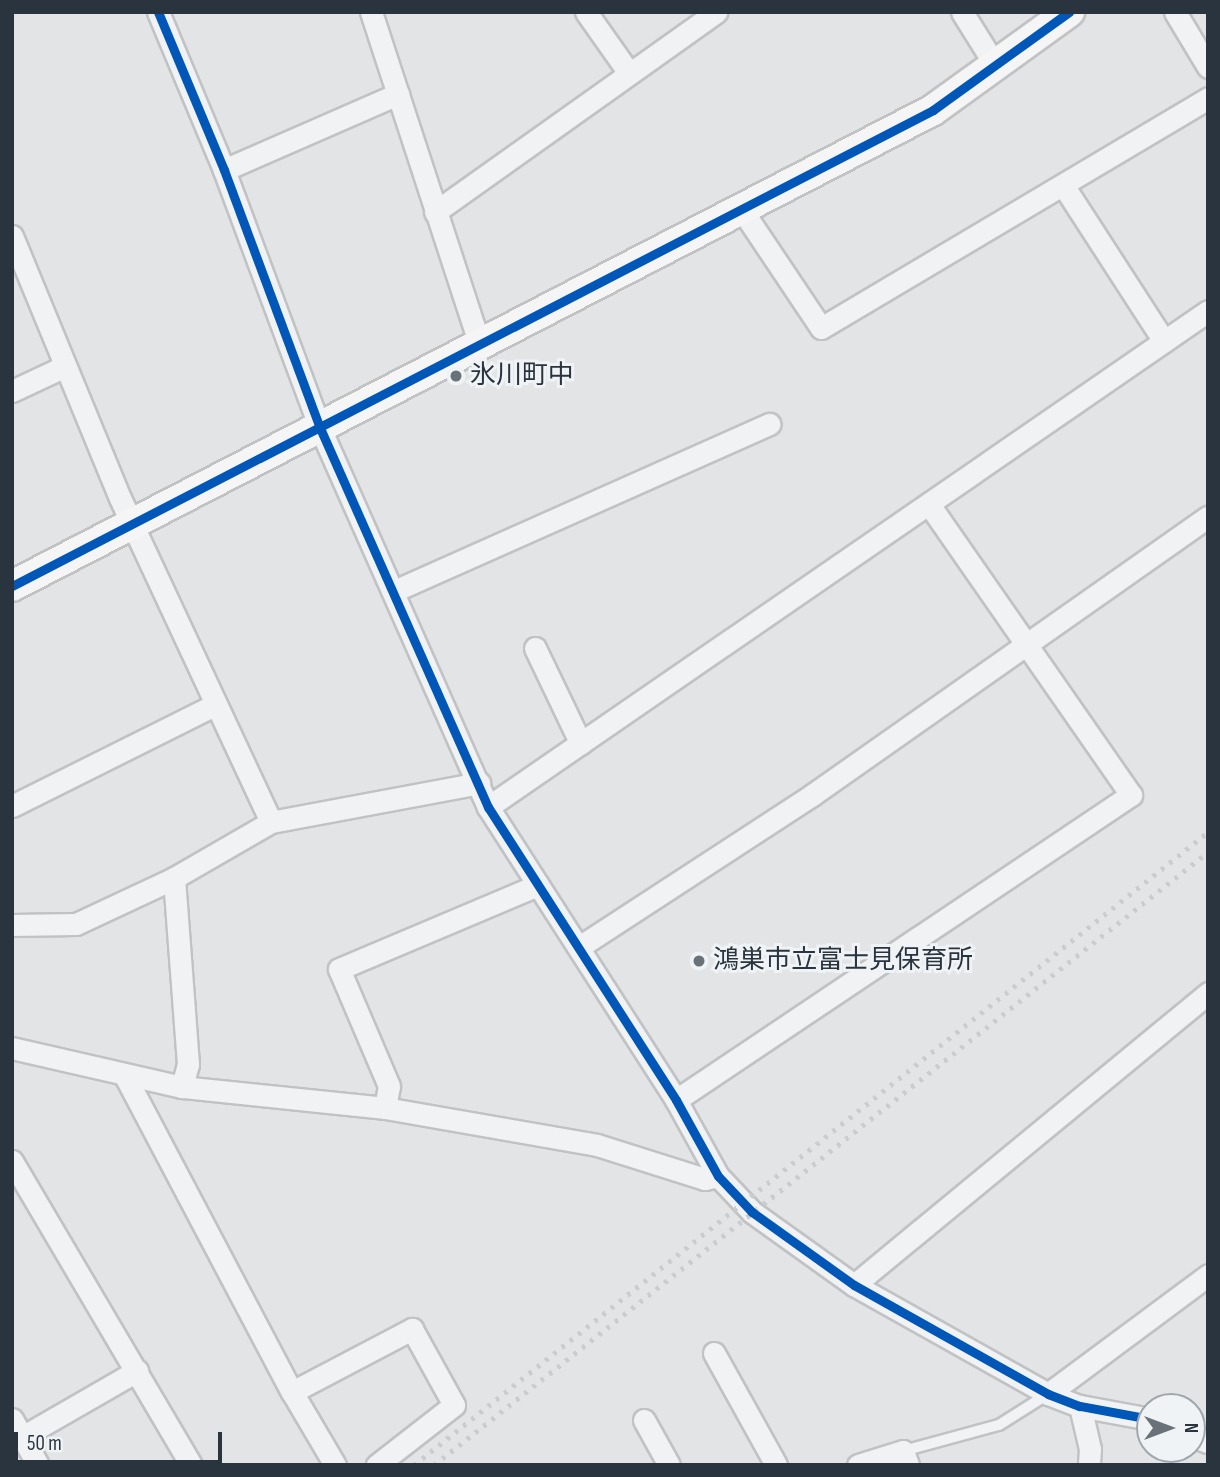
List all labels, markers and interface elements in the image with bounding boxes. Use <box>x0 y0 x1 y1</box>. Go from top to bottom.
place label: 氷川町中 <box>470 360 574 392</box>
marker: 氷川町中 <box>448 368 464 384</box>
place label: 鴻巣市立富士見保育所 <box>713 945 973 977</box>
marker: 鴻巣市立富士見保育所 <box>691 953 707 969</box>
north arrow <box>1136 1393 1206 1463</box>
scale bar <box>18 1418 226 1462</box>
text: N <box>1179 1423 1202 1433</box>
text: 50 m <box>27 1431 62 1456</box>

